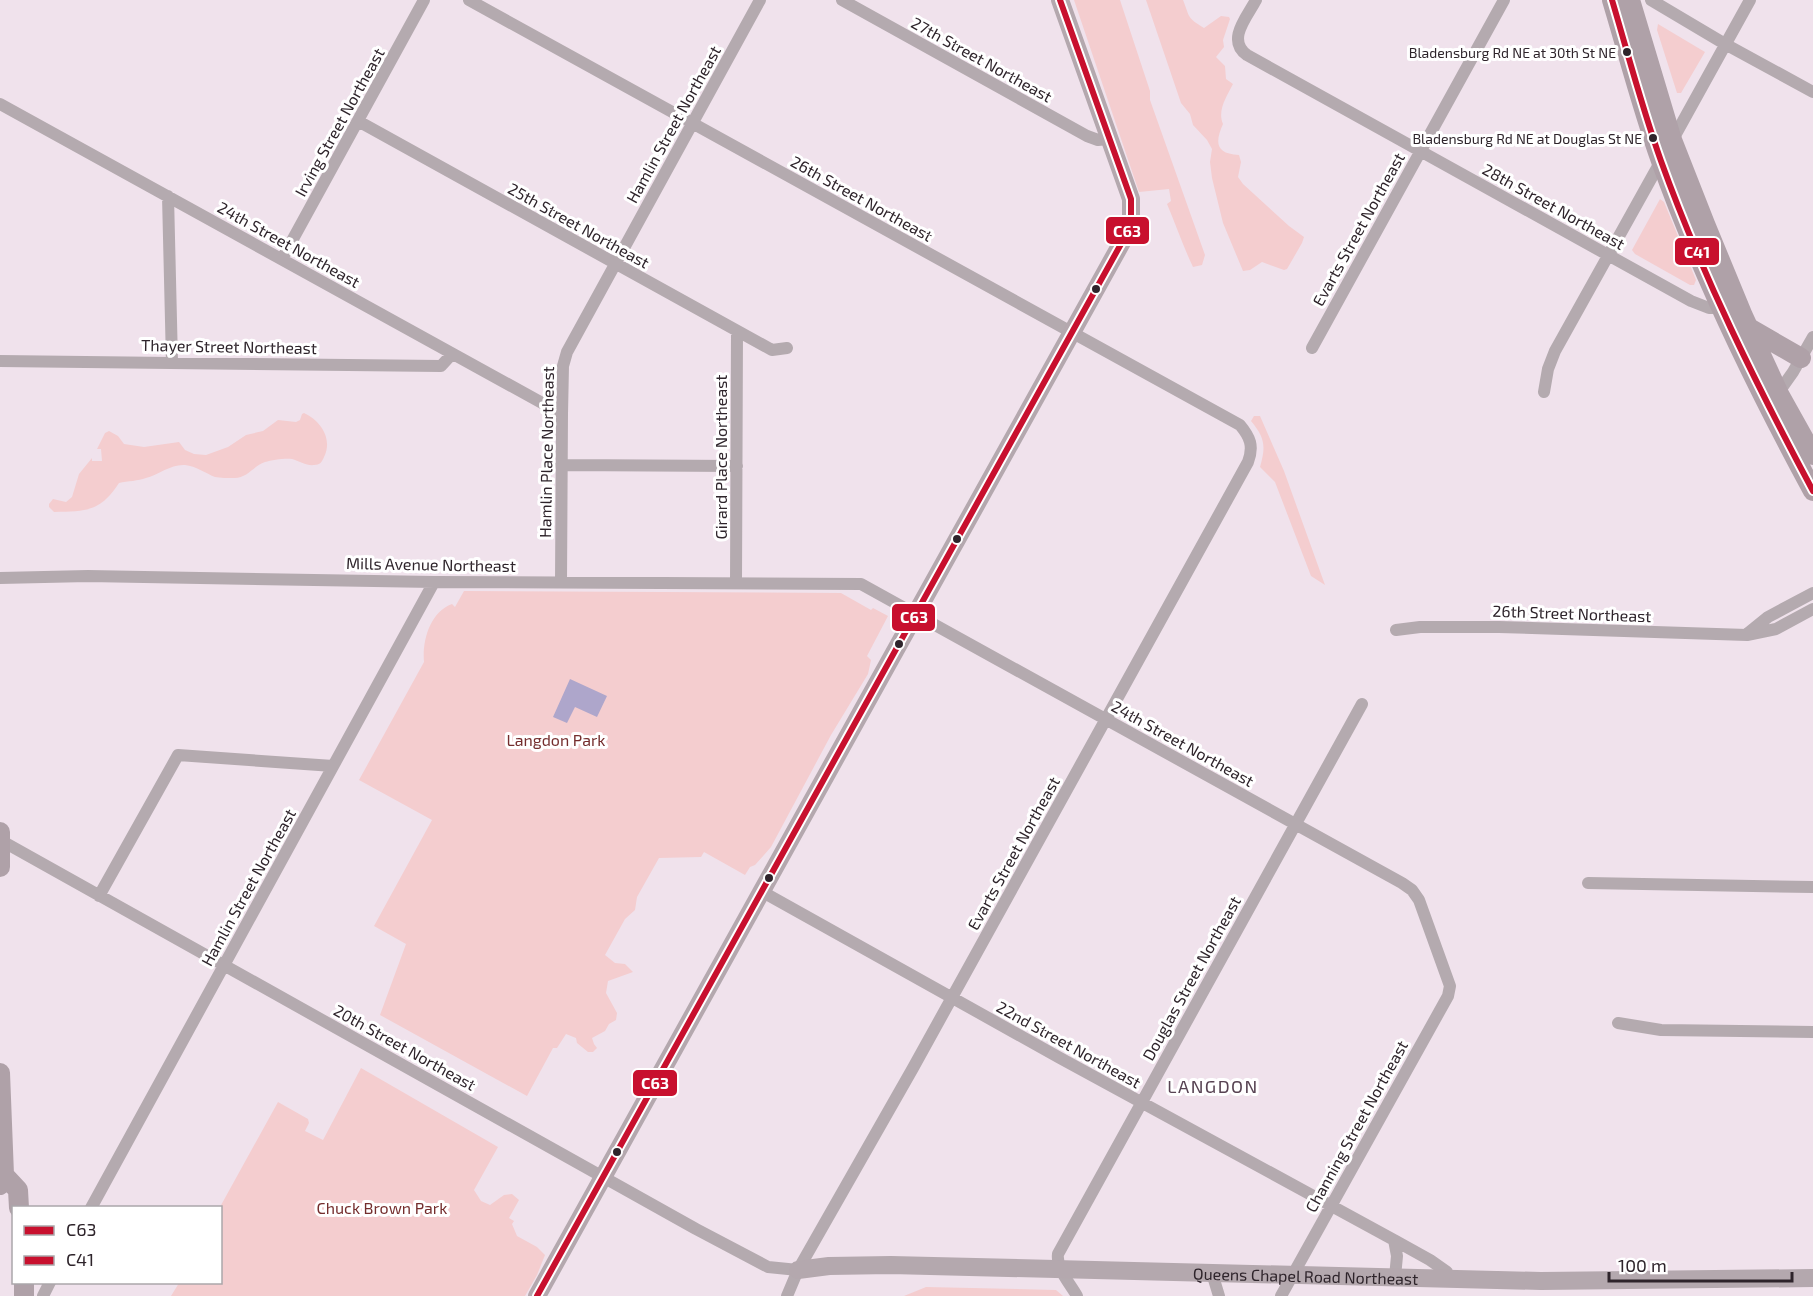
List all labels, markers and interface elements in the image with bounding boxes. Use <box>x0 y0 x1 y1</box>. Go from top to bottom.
street label: 27th Street Northeast <box>908 12 1056 106</box>
street label: Hamlin Street Northeast <box>622 42 724 206</box>
place label: Bladensburg Rd NE at 30th St NE <box>1409 44 1616 61</box>
street label: Irving Street Northeast <box>290 45 388 199</box>
marker: Bladensburg Rd NE at 30th St NE <box>1621 46 1633 58</box>
place label: Bladensburg Rd NE at Douglas St NE <box>1412 130 1642 147</box>
marker: Bladensburg Rd NE at Douglas St NE <box>1647 132 1659 144</box>
street label: Evarts Street Northeast <box>1308 149 1408 309</box>
street label: 26th Street Northeast <box>788 151 936 245</box>
street label: 28th Street Northeast <box>1480 159 1628 253</box>
street label: 25th Street Northeast <box>505 178 653 272</box>
street label: 24th Street Northeast <box>215 197 363 291</box>
line badge: C63 <box>1105 216 1150 245</box>
text: C63 <box>1113 221 1141 240</box>
line badge: C41 <box>1674 237 1720 266</box>
text: C41 <box>1684 242 1710 261</box>
unlabelled marker <box>1090 283 1102 295</box>
street label: Thayer Street Northeast <box>141 335 317 357</box>
street label: Hamlin Place Northeast <box>535 366 557 538</box>
street label: Girard Place Northeast <box>711 375 730 539</box>
unlabelled marker <box>951 533 963 545</box>
street label: Mills Avenue Northeast <box>346 553 516 575</box>
street label: 26th Street Northeast <box>1492 601 1652 625</box>
line badge: C63 <box>891 603 936 632</box>
text: C63 <box>900 607 928 626</box>
unlabelled marker <box>893 638 905 650</box>
street label: 24th Street Northeast <box>1109 696 1257 790</box>
park label: Langdon Park <box>506 730 606 749</box>
street label: Evarts Street Northeast <box>963 773 1063 933</box>
street label: Hamlin Street Northeast <box>197 805 299 969</box>
unlabelled marker <box>763 872 775 884</box>
street label: Douglas Street Northeast <box>1138 893 1244 1063</box>
street label: 22nd Street Northeast <box>994 996 1144 1092</box>
street label: 20th Street Northeast <box>331 1000 479 1094</box>
street label: Channing Street Northeast <box>1301 1037 1411 1215</box>
line badge: C63 <box>632 1069 678 1097</box>
text: C63 <box>641 1073 669 1092</box>
district label: LANGDON <box>1167 1075 1259 1097</box>
unlabelled marker <box>611 1146 623 1158</box>
park label: Chuck Brown Park <box>317 1198 447 1217</box>
legend <box>12 1206 222 1284</box>
text: C63 <box>66 1218 97 1240</box>
scale bar <box>1609 1245 1792 1283</box>
text: C41 <box>66 1248 94 1270</box>
text: 100 m <box>1618 1254 1667 1276</box>
street label: Queens Chapel Road Northeast <box>1193 1263 1418 1287</box>

